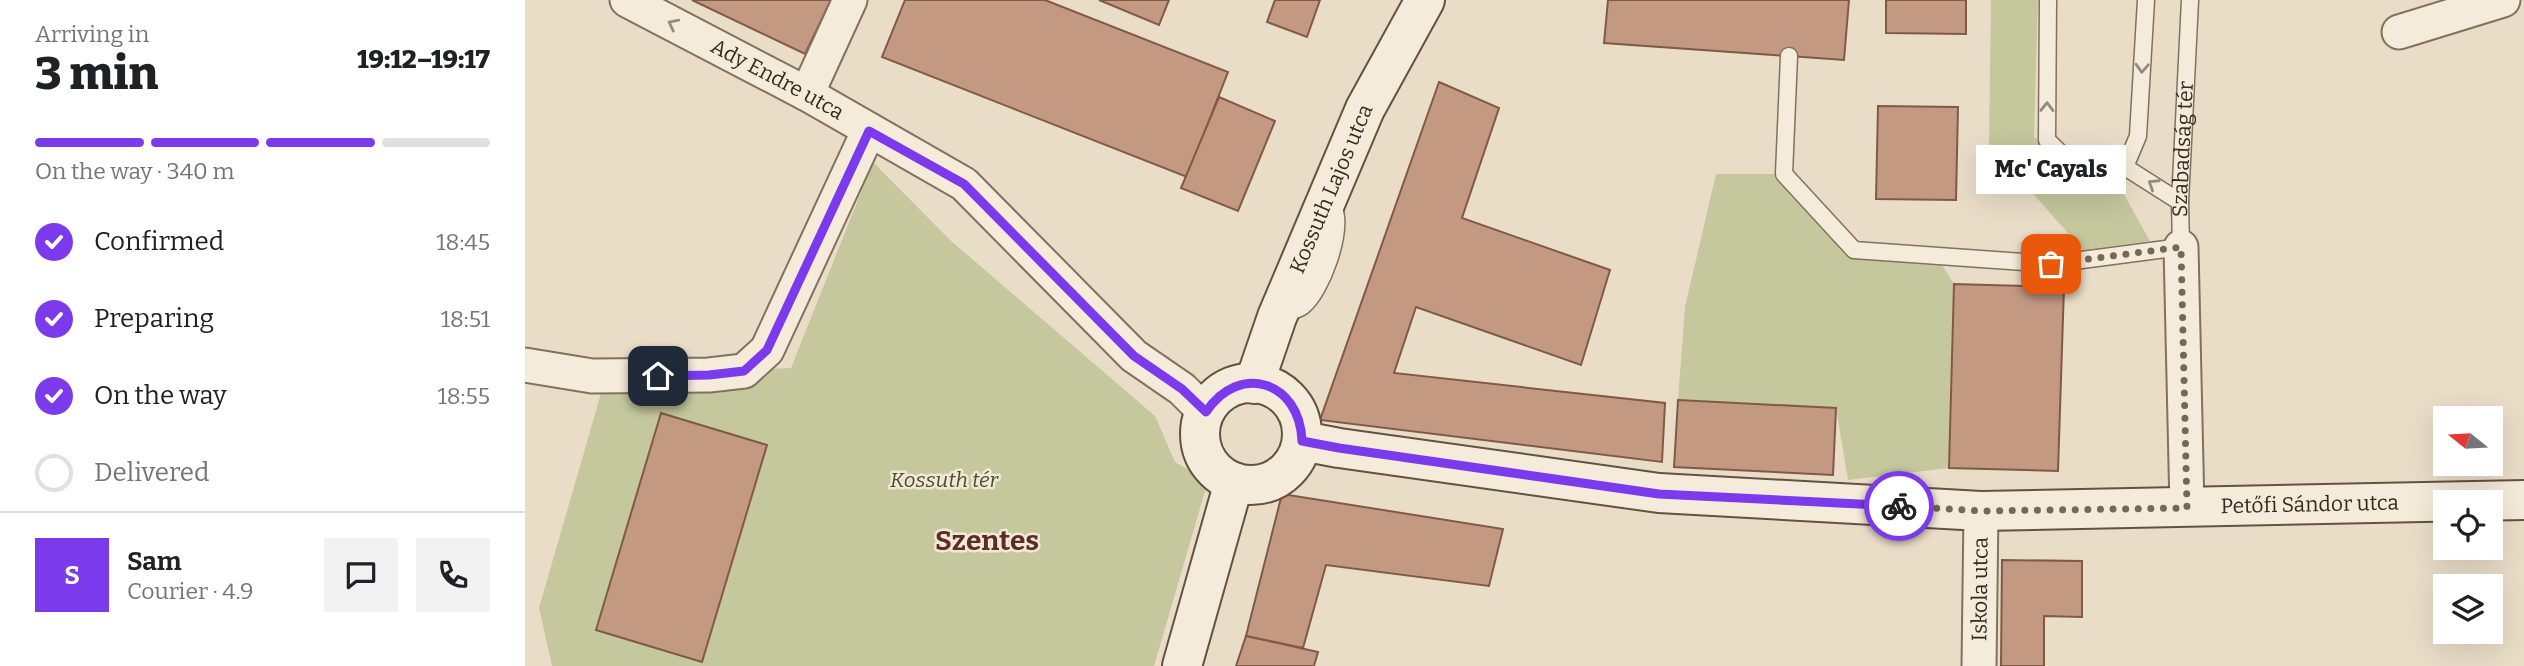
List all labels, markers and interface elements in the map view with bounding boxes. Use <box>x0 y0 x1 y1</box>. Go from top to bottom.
one-way arrow <box>668 19 681 33</box>
text: Arriving in <box>35 20 149 48</box>
street label: Ady Endre utca <box>706 33 849 126</box>
text: 19:12–19:17 <box>357 44 490 75</box>
text: 3 min <box>35 46 158 101</box>
one-way arrow <box>2135 63 2150 74</box>
street label: Szabadság tér <box>2167 81 2199 217</box>
street label: Kossuth Lajos utca <box>1284 100 1379 277</box>
one-way arrow <box>2039 102 2055 112</box>
callout: Mc' Cayals <box>1976 145 2126 194</box>
text: Mc' Cayals <box>1995 155 2107 183</box>
text: On the way · 340 m <box>35 157 234 185</box>
one-way arrow <box>2147 180 2160 193</box>
icon: check <box>35 223 73 261</box>
text: Confirmed <box>94 226 224 257</box>
text: 18:45 <box>436 228 490 256</box>
pin <box>2021 234 2081 294</box>
icon: bag <box>2032 245 2070 283</box>
icon: check <box>35 300 73 338</box>
text: Preparing <box>94 303 214 334</box>
text: 18:51 <box>441 305 490 333</box>
pin <box>628 346 688 406</box>
icon: home <box>639 357 677 395</box>
icon: check <box>35 377 73 415</box>
text: On the way <box>94 380 227 411</box>
text: 18:55 <box>437 382 490 410</box>
north arrow <box>2433 406 2503 476</box>
map controls <box>2433 406 2503 644</box>
text: Delivered <box>94 457 209 488</box>
park label: Kossuth tér <box>890 467 1000 493</box>
courier <box>1864 471 1934 541</box>
icon: bike <box>1880 487 1918 525</box>
street label: Petőfi Sándor utca <box>2220 490 2400 519</box>
button: locate <box>2433 490 2503 560</box>
district label: Szentes <box>935 524 1039 557</box>
street label: Iskola utca <box>1966 536 1994 641</box>
button: chat <box>324 538 398 612</box>
button: phone <box>416 538 490 612</box>
text: Sam <box>127 546 182 577</box>
text: S <box>64 560 80 591</box>
button: layers <box>2433 574 2503 644</box>
text: Courier · 4.9 <box>127 577 254 605</box>

